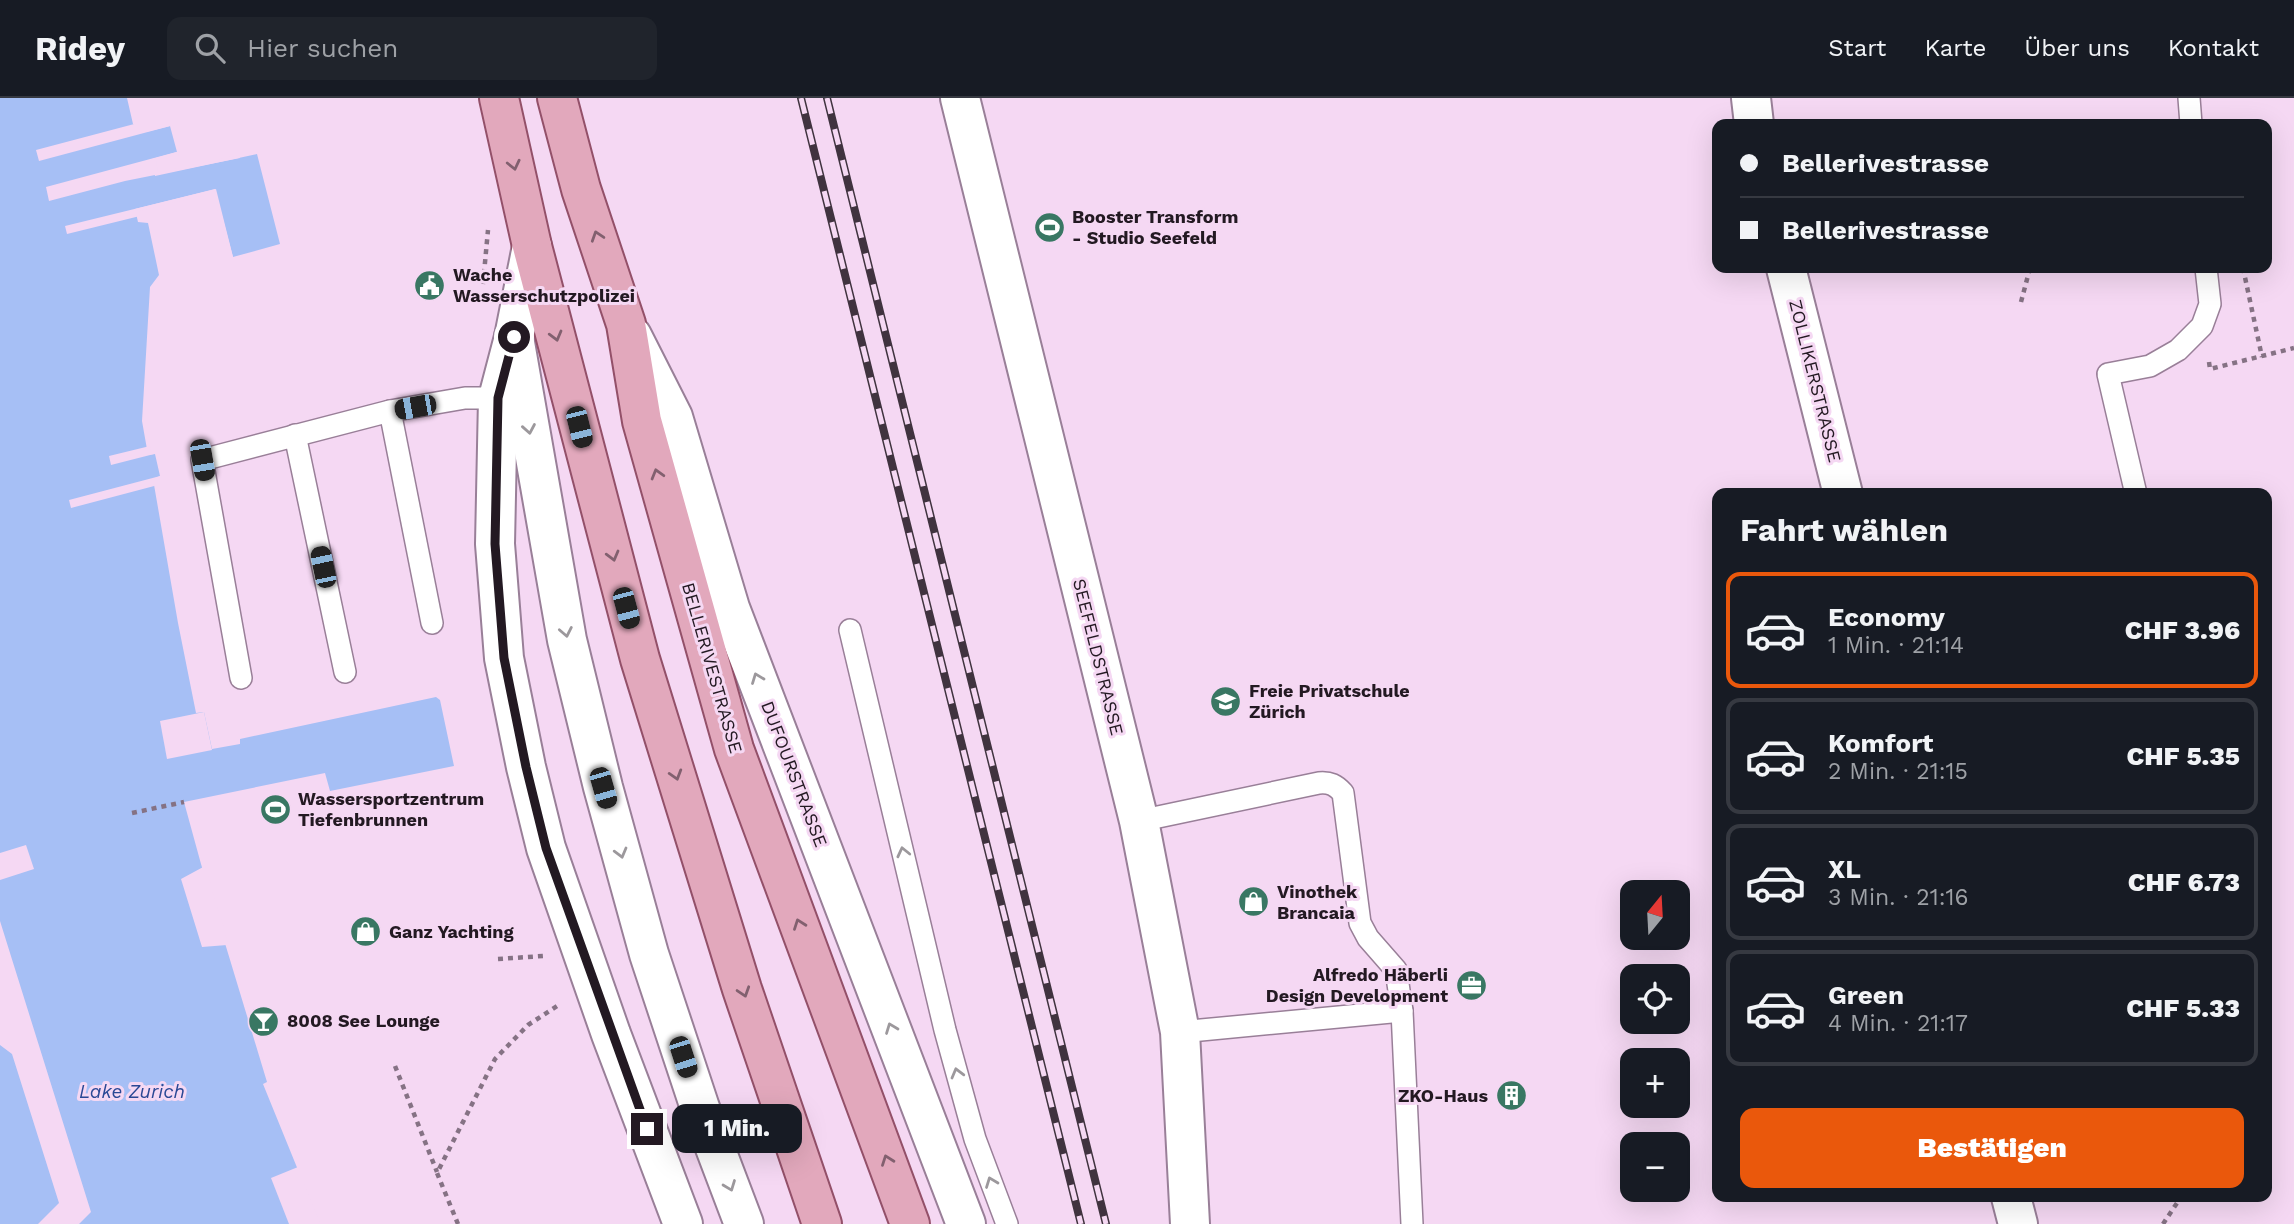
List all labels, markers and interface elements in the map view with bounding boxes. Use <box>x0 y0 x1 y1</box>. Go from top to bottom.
search box <box>167 17 657 80</box>
text: Ridey <box>35 29 125 68</box>
icon: search <box>191 29 229 67</box>
text: Hier suchen <box>247 33 398 63</box>
text: Start <box>1828 34 1886 62</box>
text: Karte <box>1924 34 1986 62</box>
text: Über uns <box>2024 34 2130 62</box>
text: Kontakt <box>2168 34 2259 62</box>
text: Bellerivestrasse <box>1782 148 1989 178</box>
one-way arrow <box>506 159 521 171</box>
place label: Booster Transform - Studio Seefeld <box>1072 206 1238 248</box>
sports icon: Booster Transform - Studio Seefeld <box>1032 210 1066 244</box>
text: Bellerivestrasse <box>1782 215 1989 245</box>
one-way arrow <box>591 231 605 243</box>
place label: Wache Wasserschutzpolizei <box>453 264 635 306</box>
public building icon: Wache Wasserschutzpolizei <box>413 268 447 302</box>
street label: ZOLLIKERSTRASSE <box>1785 297 1846 464</box>
route start <box>498 321 530 353</box>
one-way arrow <box>548 330 562 342</box>
car <box>393 393 438 421</box>
car <box>564 404 595 450</box>
one-way arrow <box>521 423 536 435</box>
car <box>189 437 216 483</box>
one-way arrow <box>650 468 665 480</box>
text: Fahrt wählen <box>1740 511 1948 549</box>
car <box>309 544 338 590</box>
one-way arrow <box>605 550 619 562</box>
street label: SEEFELDSTRASSE <box>1069 576 1128 737</box>
street label: BELLERIVESTRASSE <box>678 580 747 756</box>
car <box>611 585 642 631</box>
icon: car <box>1744 599 1807 662</box>
text: Economy <box>1828 602 1945 632</box>
text: CHF 3.96 <box>2125 615 2240 645</box>
one-way arrow <box>558 626 573 638</box>
text: 1 Min. · 21:14 <box>1828 632 1964 659</box>
one-way arrow <box>752 673 766 685</box>
place label: Freie Privatschule Zürich <box>1249 680 1410 722</box>
school or university icon: Freie Privatschule Zürich <box>1209 684 1243 718</box>
street label: DUFOURSTRASSE <box>757 698 832 850</box>
icon: car <box>1744 725 1807 788</box>
text: Komfort <box>1828 728 1933 758</box>
text: CHF 5.35 <box>2127 741 2240 771</box>
text: 2 Min. · 21:15 <box>1828 758 1968 785</box>
car <box>588 765 619 811</box>
one-way arrow <box>667 769 682 781</box>
place label: Wassersportzentrum Tiefenbrunnen <box>298 788 484 830</box>
sports icon: Wassersportzentrum Tiefenbrunnen <box>258 792 292 826</box>
one-way arrow <box>897 846 911 858</box>
one-way arrow <box>612 847 627 859</box>
icon: car <box>1744 851 1807 914</box>
text: XL <box>1828 854 1861 884</box>
text: CHF 6.73 <box>2128 867 2240 897</box>
north arrow <box>1620 880 1690 950</box>
map controls <box>1620 880 1690 1202</box>
place label: Vinothek Brancaia <box>1277 881 1358 923</box>
text: 3 Min. · 21:16 <box>1828 884 1968 911</box>
shop icon: Vinothek Brancaia <box>1237 885 1271 919</box>
shop icon: Ganz Yachting <box>349 915 383 949</box>
one-way arrow <box>793 918 807 930</box>
place label: Ganz Yachting <box>389 921 514 942</box>
place label: Alfredo Häberli Design Development <box>1266 964 1448 1006</box>
button: locate <box>1620 964 1690 1034</box>
office icon: Alfredo Häberli Design Development <box>1454 968 1488 1002</box>
icon: car <box>1744 977 1807 1040</box>
text: Green <box>1828 980 1904 1010</box>
one-way arrow <box>735 986 750 998</box>
text: CHF 5.33 <box>2126 993 2240 1023</box>
bar icon: 8008 See Lounge <box>247 1004 281 1038</box>
place label: 8008 See Lounge <box>287 1010 440 1031</box>
text: 4 Min. · 21:17 <box>1828 1010 1968 1037</box>
one-way arrow <box>885 1023 899 1035</box>
car <box>667 1034 700 1080</box>
button: + <box>1620 1048 1690 1118</box>
one-way arrow <box>951 1068 965 1080</box>
building icon: ZKO-Haus <box>1494 1079 1528 1113</box>
water label: Lake Zurich <box>79 1080 185 1103</box>
place label: ZKO-Haus <box>1398 1085 1488 1106</box>
callout: 1 Min. <box>672 1104 801 1154</box>
button: Bestätigen <box>1740 1108 2244 1188</box>
route end <box>631 1113 663 1145</box>
text: 1 Min. <box>704 1115 770 1142</box>
button: − <box>1620 1132 1690 1202</box>
one-way arrow <box>881 1155 895 1167</box>
one-way arrow <box>985 1176 999 1188</box>
one-way arrow <box>721 1179 735 1191</box>

